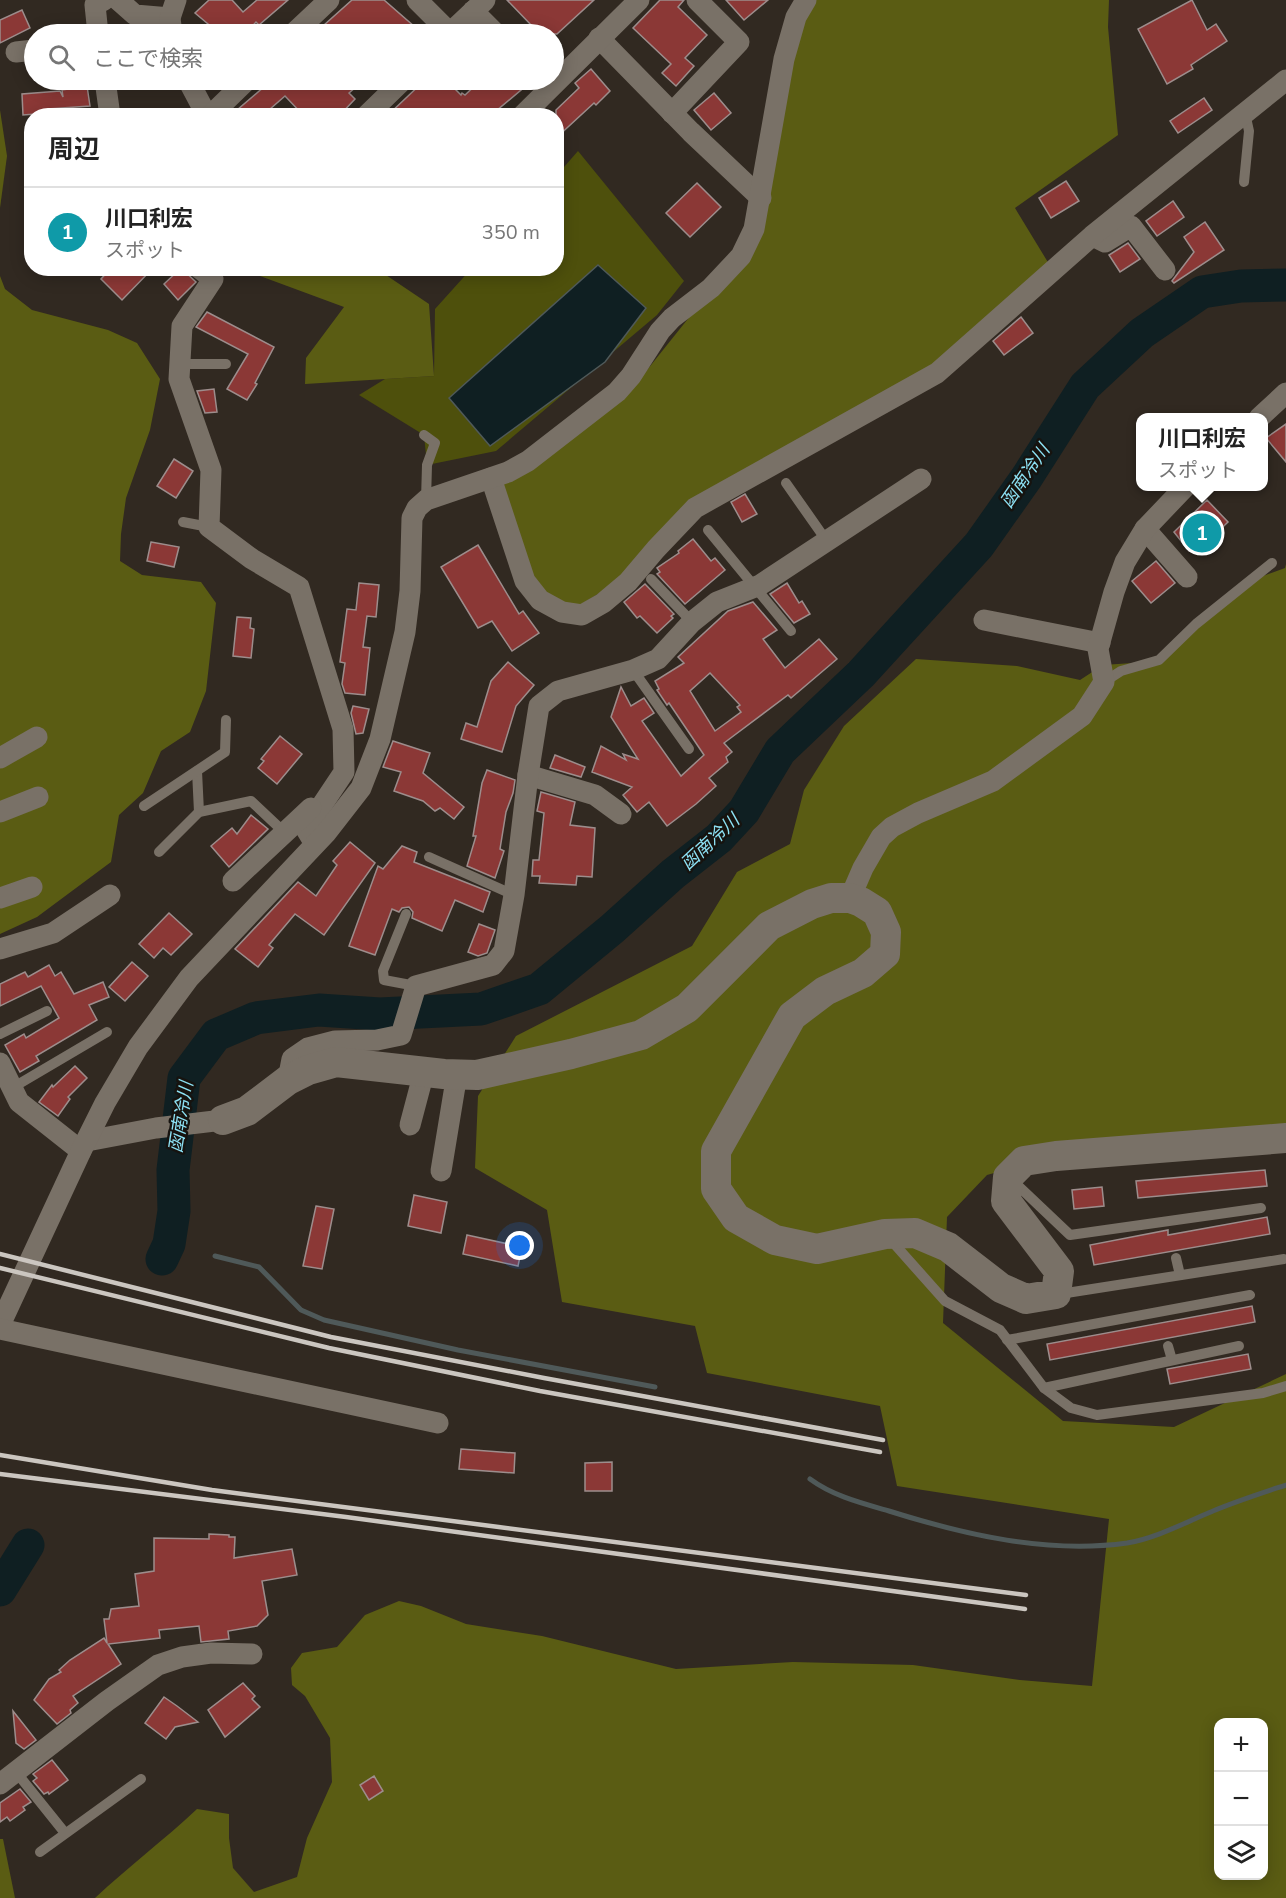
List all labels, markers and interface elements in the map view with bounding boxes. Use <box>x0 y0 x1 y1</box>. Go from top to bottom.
search box <box>24 24 564 90</box>
icon: search <box>45 41 78 74</box>
text: ここで検索 <box>93 44 203 74</box>
text: 周辺 <box>48 132 100 167</box>
text: 川口利宏 <box>105 204 193 234</box>
text: 1 <box>62 219 74 246</box>
text: 350 m <box>482 219 540 246</box>
text: スポット <box>105 237 185 264</box>
popup <box>1136 413 1268 491</box>
text: 川口利宏 <box>1158 424 1246 454</box>
water label: 函南冷川 <box>995 438 1056 513</box>
text: スポット <box>1158 457 1238 484</box>
pin: 1 <box>1182 510 1222 556</box>
water label: 函南冷川 <box>675 807 746 875</box>
water label: 函南冷川 <box>164 1078 199 1154</box>
your location <box>505 1231 534 1260</box>
map controls <box>1214 1718 1268 1880</box>
button: + <box>1214 1718 1268 1772</box>
button: − <box>1214 1772 1268 1826</box>
button: layers <box>1214 1826 1268 1880</box>

